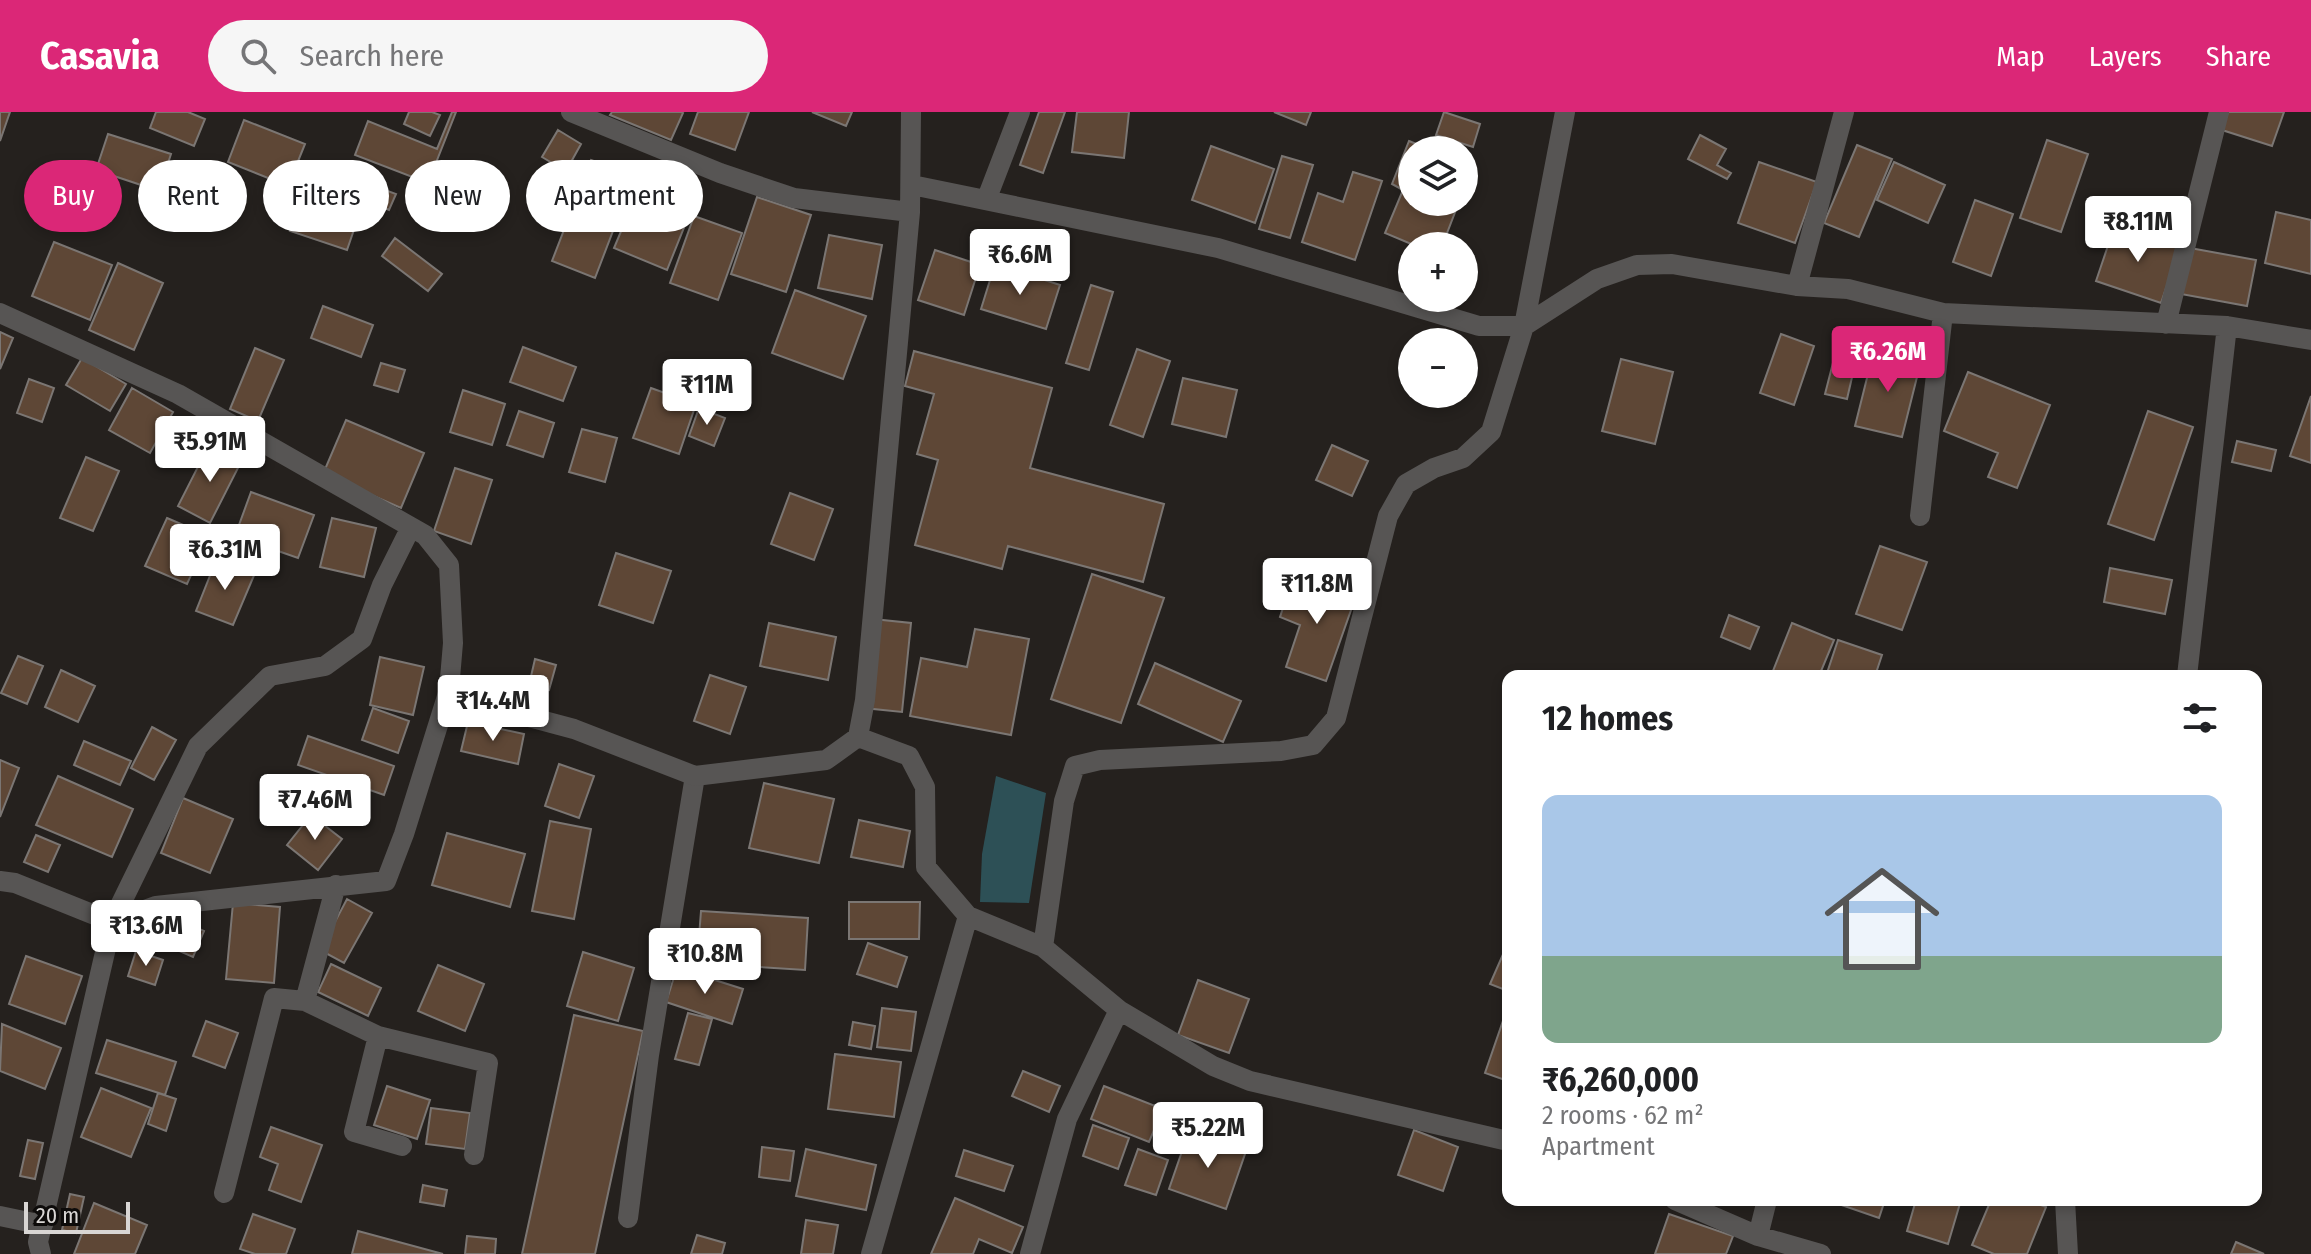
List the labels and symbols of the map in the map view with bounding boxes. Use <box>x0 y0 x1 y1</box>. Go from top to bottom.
pin: ₹8.11M <box>2073 196 2203 264</box>
pin: ₹6.6M <box>964 229 1076 297</box>
pin: ₹6.26M <box>1823 326 1953 394</box>
pin: ₹11M <box>660 359 754 427</box>
pin: ₹5.91M <box>145 416 275 484</box>
pin: ₹6.31M <box>160 524 290 592</box>
pin: ₹11.8M <box>1252 558 1382 626</box>
pin: ₹14.4M <box>428 675 558 743</box>
pin: ₹7.46M <box>250 774 380 842</box>
pin: ₹13.6M <box>81 900 211 968</box>
pin: ₹10.8M <box>640 928 770 996</box>
pin: ₹5.22M <box>1143 1102 1273 1170</box>
scale bar <box>24 1198 130 1234</box>

